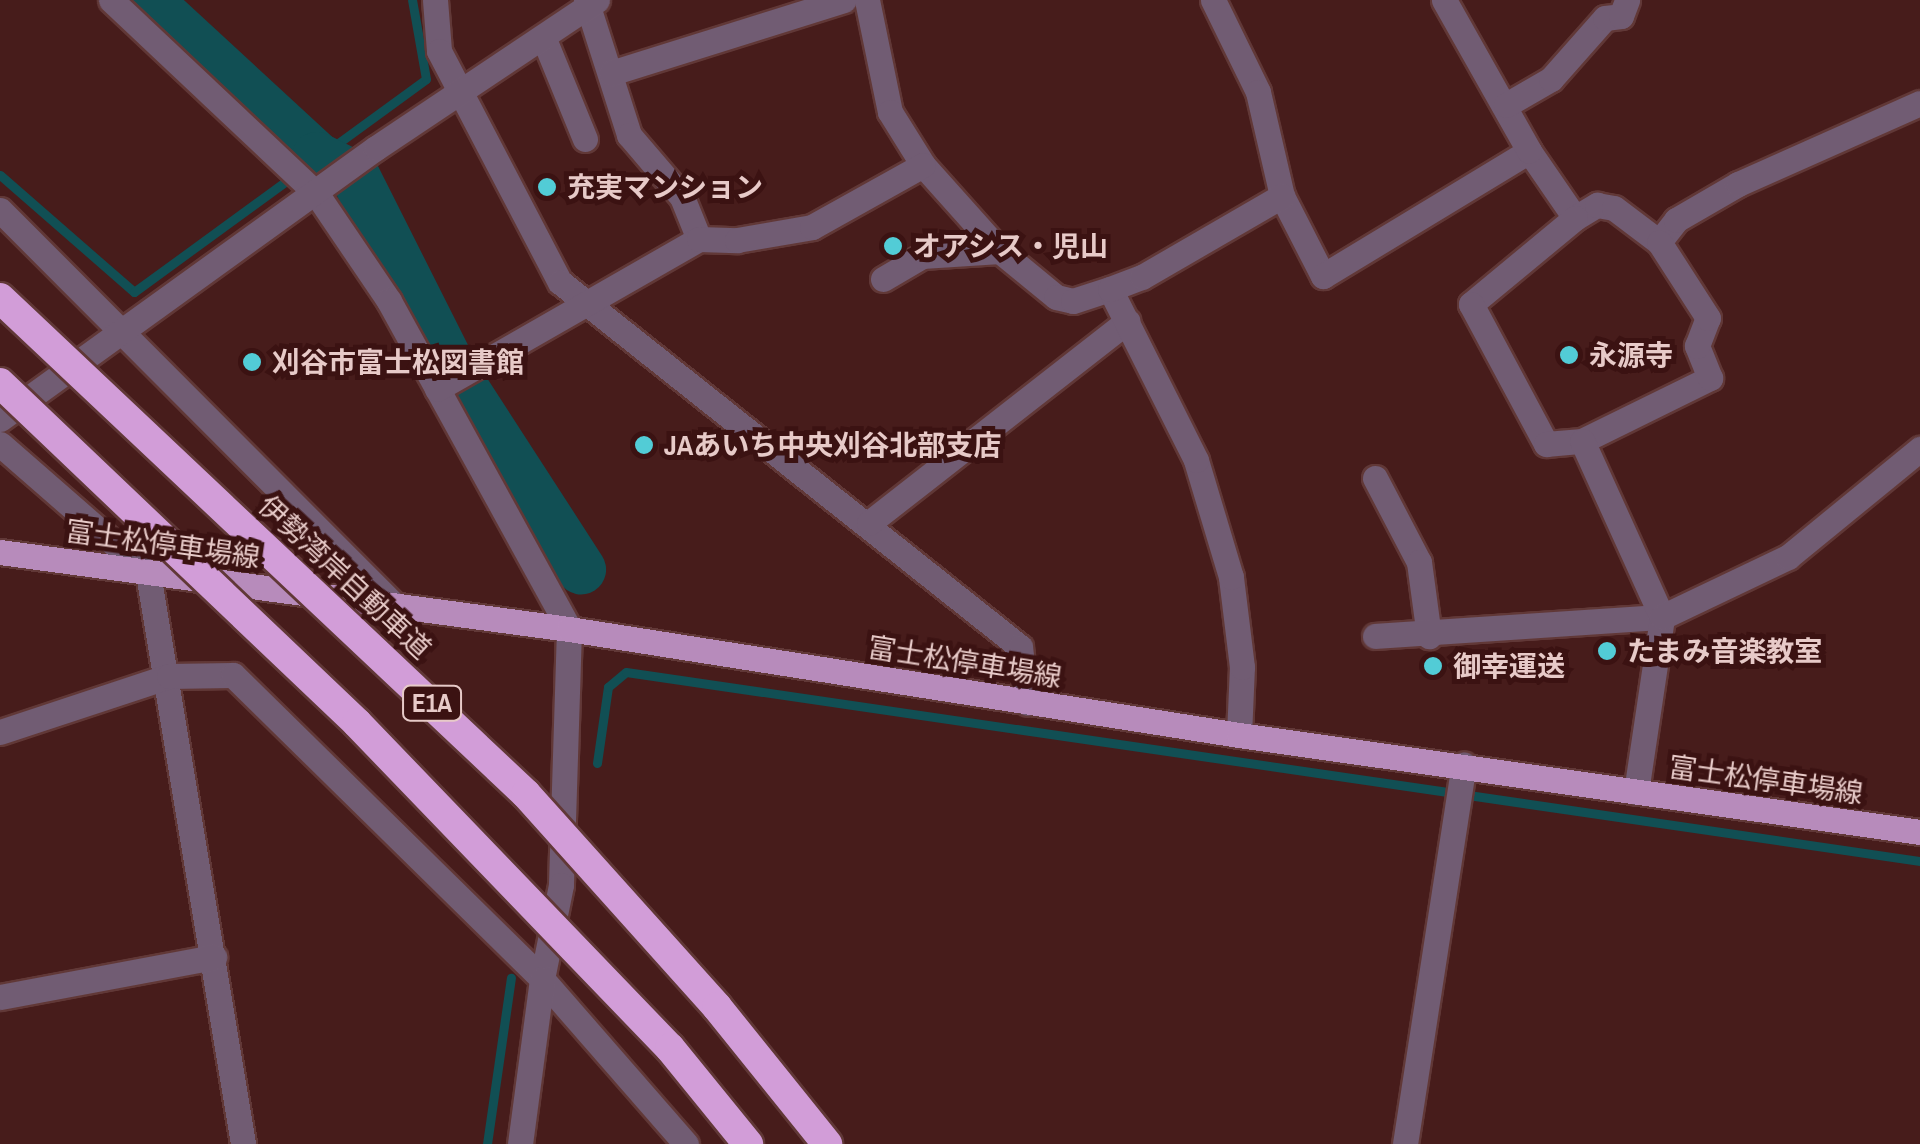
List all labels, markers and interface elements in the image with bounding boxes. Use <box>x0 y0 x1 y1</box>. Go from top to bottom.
place label: 充実マンション <box>567 170 763 204</box>
marker: 充実マンション <box>536 176 558 198</box>
place label: オアシス・児山 <box>913 229 1109 263</box>
marker: オアシス・児山 <box>882 235 904 257</box>
place label: 永源寺 <box>1589 338 1673 372</box>
marker: 永源寺 <box>1558 344 1580 366</box>
place label: 刈谷市富士松図書館 <box>272 345 524 379</box>
marker: 刈谷市富士松図書館 <box>241 351 263 373</box>
place label: JAあいち中央刈谷北部支店 <box>664 428 1001 462</box>
marker: JAあいち中央刈谷北部支店 <box>633 434 655 456</box>
street label: 伊勢湾岸自動車道 <box>252 488 438 666</box>
street label: 富士松停車場線 <box>64 514 262 574</box>
street label: 富士松停車場線 <box>866 630 1064 694</box>
place label: たまみ音楽教室 <box>1627 634 1823 668</box>
marker: たまみ音楽教室 <box>1596 640 1618 662</box>
place label: 御幸運送 <box>1453 649 1565 683</box>
marker: 御幸運送 <box>1422 655 1444 677</box>
road number: E1A <box>402 683 462 723</box>
street label: 富士松停車場線 <box>1667 750 1865 810</box>

